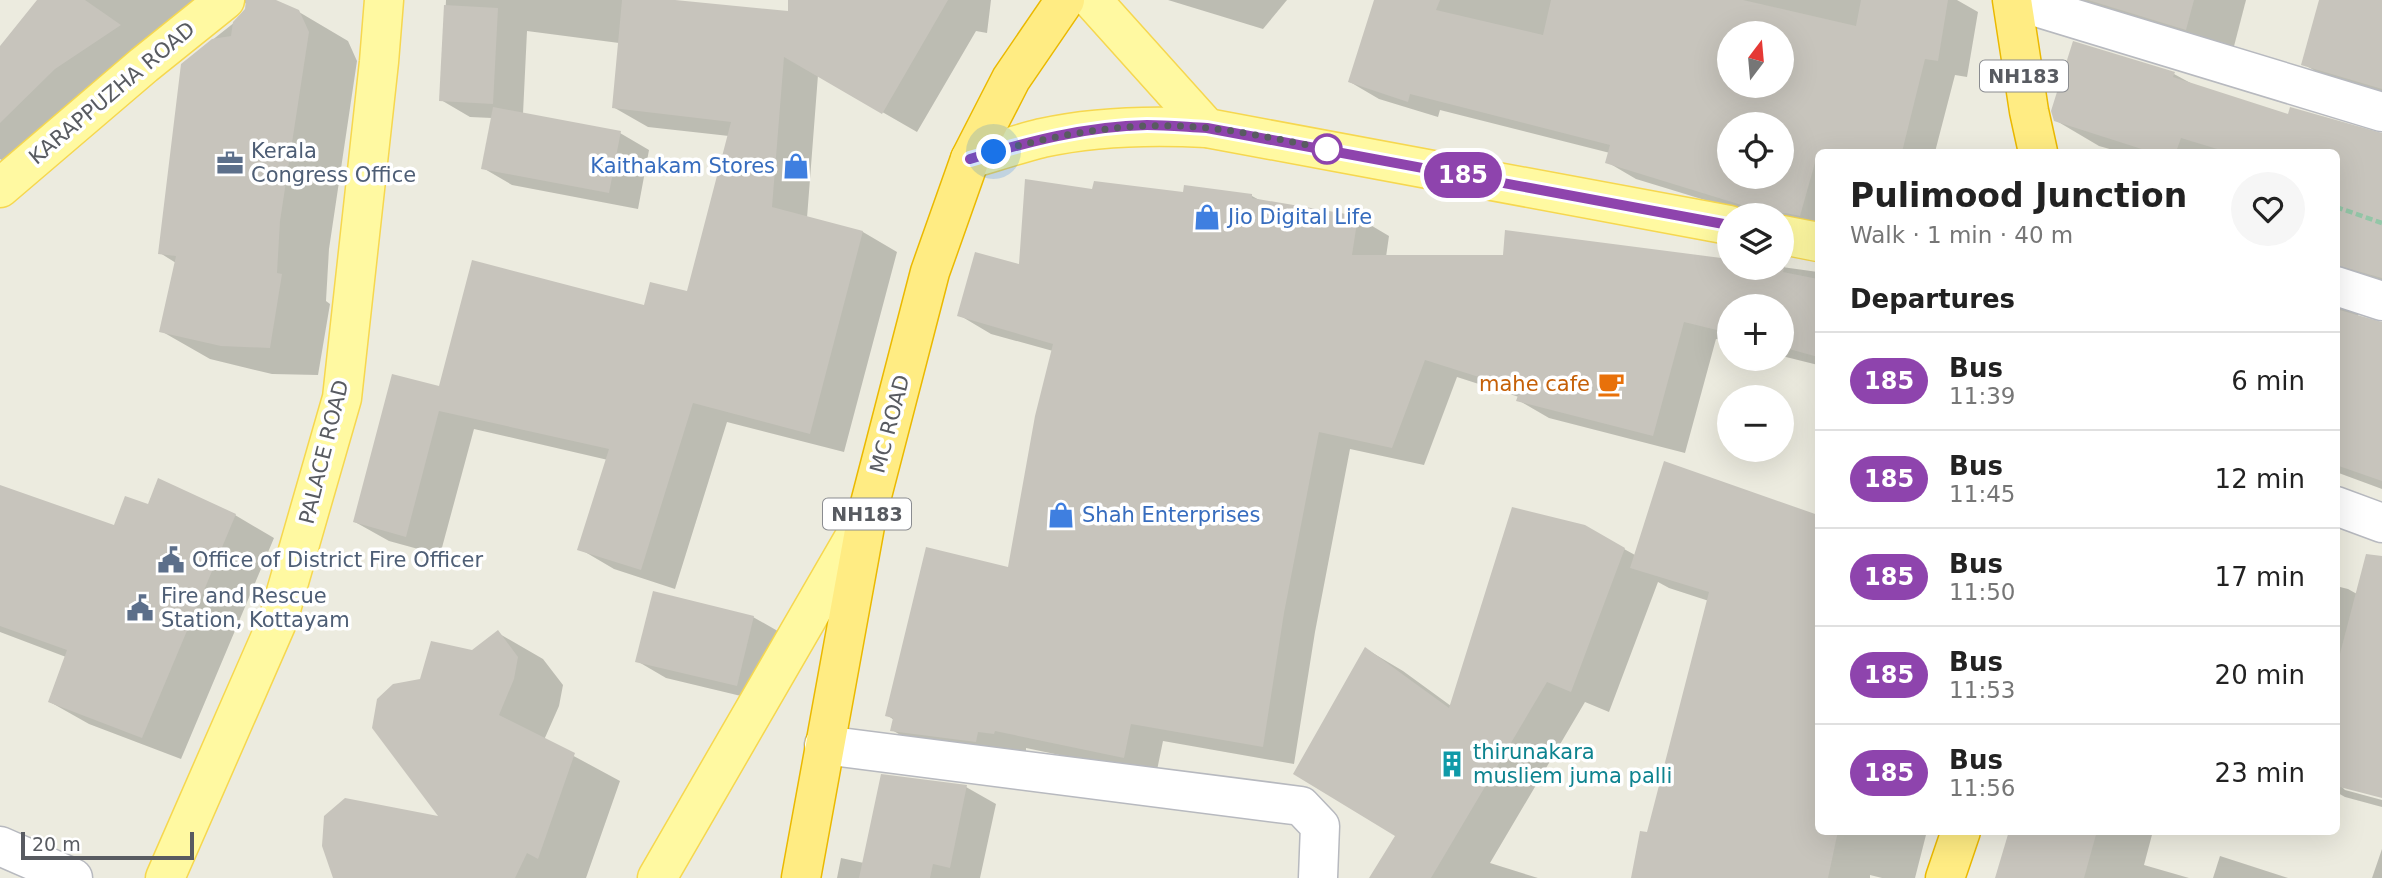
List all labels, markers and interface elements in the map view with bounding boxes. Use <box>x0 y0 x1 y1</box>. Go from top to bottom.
street label: KARAPPUZHA ROAD <box>24 17 200 169</box>
north arrow <box>1717 21 1794 98</box>
map controls <box>1717 21 1794 462</box>
road number: NH183 <box>1980 60 2068 92</box>
button: locate <box>1717 112 1794 189</box>
your location <box>976 134 1011 169</box>
unlabelled marker <box>1312 134 1342 164</box>
place label: Kerala Congress Office <box>251 139 416 187</box>
office icon: Kerala Congress Office <box>215 148 245 178</box>
shop icon: Kaithakam Stores <box>781 151 811 181</box>
line badge: 185 <box>1423 152 1503 198</box>
place label: Kaithakam Stores <box>590 154 775 178</box>
text: 185 <box>1438 161 1488 189</box>
button: heart <box>2231 172 2305 246</box>
text: Pulimood Junction <box>1850 176 2187 215</box>
shop icon: Jio Digital Life <box>1192 202 1222 232</box>
button: layers <box>1717 203 1794 280</box>
place label: Jio Digital Life <box>1226 205 1372 229</box>
text: Walk · 1 min · 40 m <box>1850 222 2073 248</box>
text: Departures <box>1850 284 2015 314</box>
button: + <box>1717 294 1794 371</box>
text: Bus <box>1949 353 2003 383</box>
text: 6 min <box>2231 366 2305 396</box>
text: 185 <box>1864 367 1914 395</box>
cafe icon: mahe cafe <box>1596 369 1626 399</box>
street label: MC ROAD <box>865 372 915 476</box>
place label: mahe cafe <box>1479 372 1590 396</box>
street label: PALACE ROAD <box>294 377 354 527</box>
text: 11:39 <box>1949 383 2015 409</box>
button: − <box>1717 385 1794 462</box>
text: Bus <box>1949 451 2003 481</box>
text: 12 min <box>2215 464 2305 494</box>
text: 185 <box>1864 465 1914 493</box>
text: 11:45 <box>1949 481 2015 507</box>
road number: NH183 <box>823 499 911 530</box>
shop icon: Shah Enterprises <box>1046 500 1076 530</box>
place label: Shah Enterprises <box>1082 503 1260 527</box>
public building icon: Office of District Fire Officer <box>156 545 186 575</box>
place label: Office of District Fire Officer <box>192 548 483 572</box>
text: Bus <box>1949 549 2003 579</box>
text: 17 min <box>2215 562 2305 592</box>
text: 185 <box>1864 563 1914 591</box>
text: 11:50 <box>1949 579 2015 605</box>
place label: Fire and Rescue Station, Kottayam <box>161 584 350 632</box>
public building icon: Fire and Rescue Station, Kottayam <box>125 593 155 623</box>
text: Bus <box>1949 647 2003 677</box>
text: 20 min <box>2215 660 2305 690</box>
text: 185 <box>1864 661 1914 689</box>
text: 11:53 <box>1949 677 2015 703</box>
place label: thirunakara musliem juma palli <box>1473 740 1672 788</box>
text: Bus <box>1949 745 2003 775</box>
building icon: thirunakara musliem juma palli <box>1437 749 1467 779</box>
text: 23 min <box>2215 758 2305 788</box>
text: 185 <box>1864 759 1914 787</box>
text: 11:56 <box>1949 775 2015 801</box>
scale bar <box>21 829 194 861</box>
text: 20 m <box>32 833 81 855</box>

